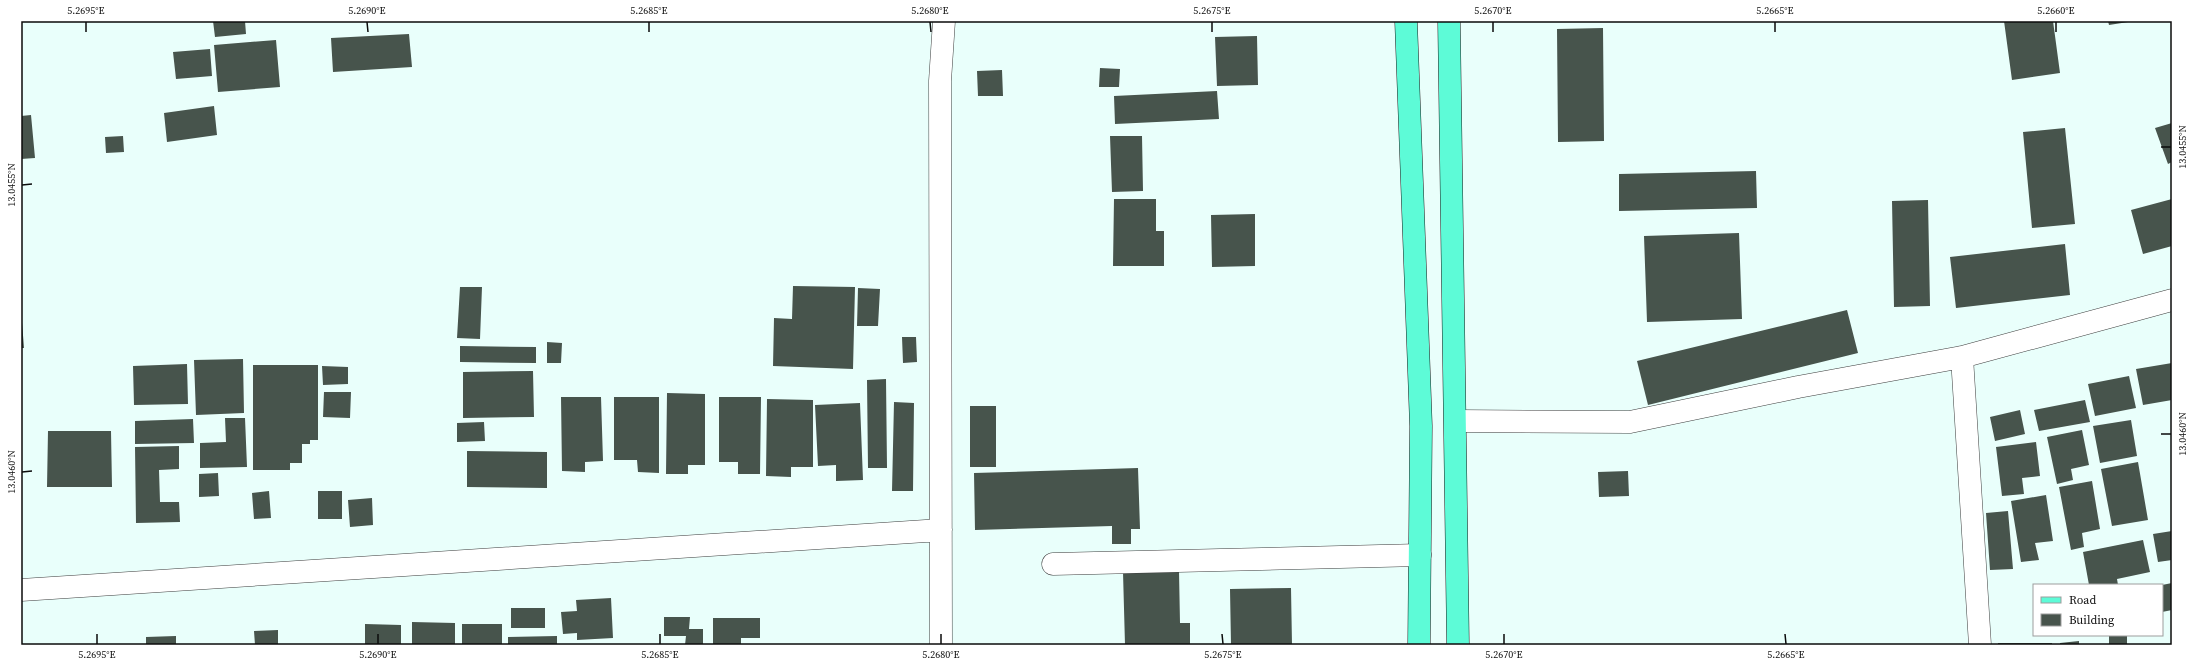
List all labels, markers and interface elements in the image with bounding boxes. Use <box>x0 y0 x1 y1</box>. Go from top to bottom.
text: 5.2695°E <box>67 4 105 17</box>
text: 5.2690°E <box>348 4 386 17</box>
text: 5.2685°E <box>630 4 668 17</box>
text: 5.2680°E <box>911 4 949 17</box>
text: 5.2675°E <box>1193 4 1231 17</box>
text: 5.2670°E <box>1474 4 1512 17</box>
text: 5.2665°E <box>1756 4 1794 17</box>
text: 5.2660°E <box>2037 4 2075 17</box>
text: 13.0455°N <box>2176 125 2189 169</box>
text: 13.0455°N <box>5 163 18 207</box>
text: 13.0460°N <box>2176 412 2189 456</box>
text: 13.0460°N <box>5 450 18 494</box>
legend <box>2033 584 2163 636</box>
text: Road <box>2069 592 2096 608</box>
text: Building <box>2069 612 2114 628</box>
text: 5.2695°E <box>78 648 116 661</box>
text: 5.2690°E <box>359 648 397 661</box>
text: 5.2685°E <box>641 648 679 661</box>
text: 5.2680°E <box>922 648 960 661</box>
text: 5.2675°E <box>1204 648 1242 661</box>
text: 5.2670°E <box>1485 648 1523 661</box>
text: 5.2665°E <box>1767 648 1805 661</box>

